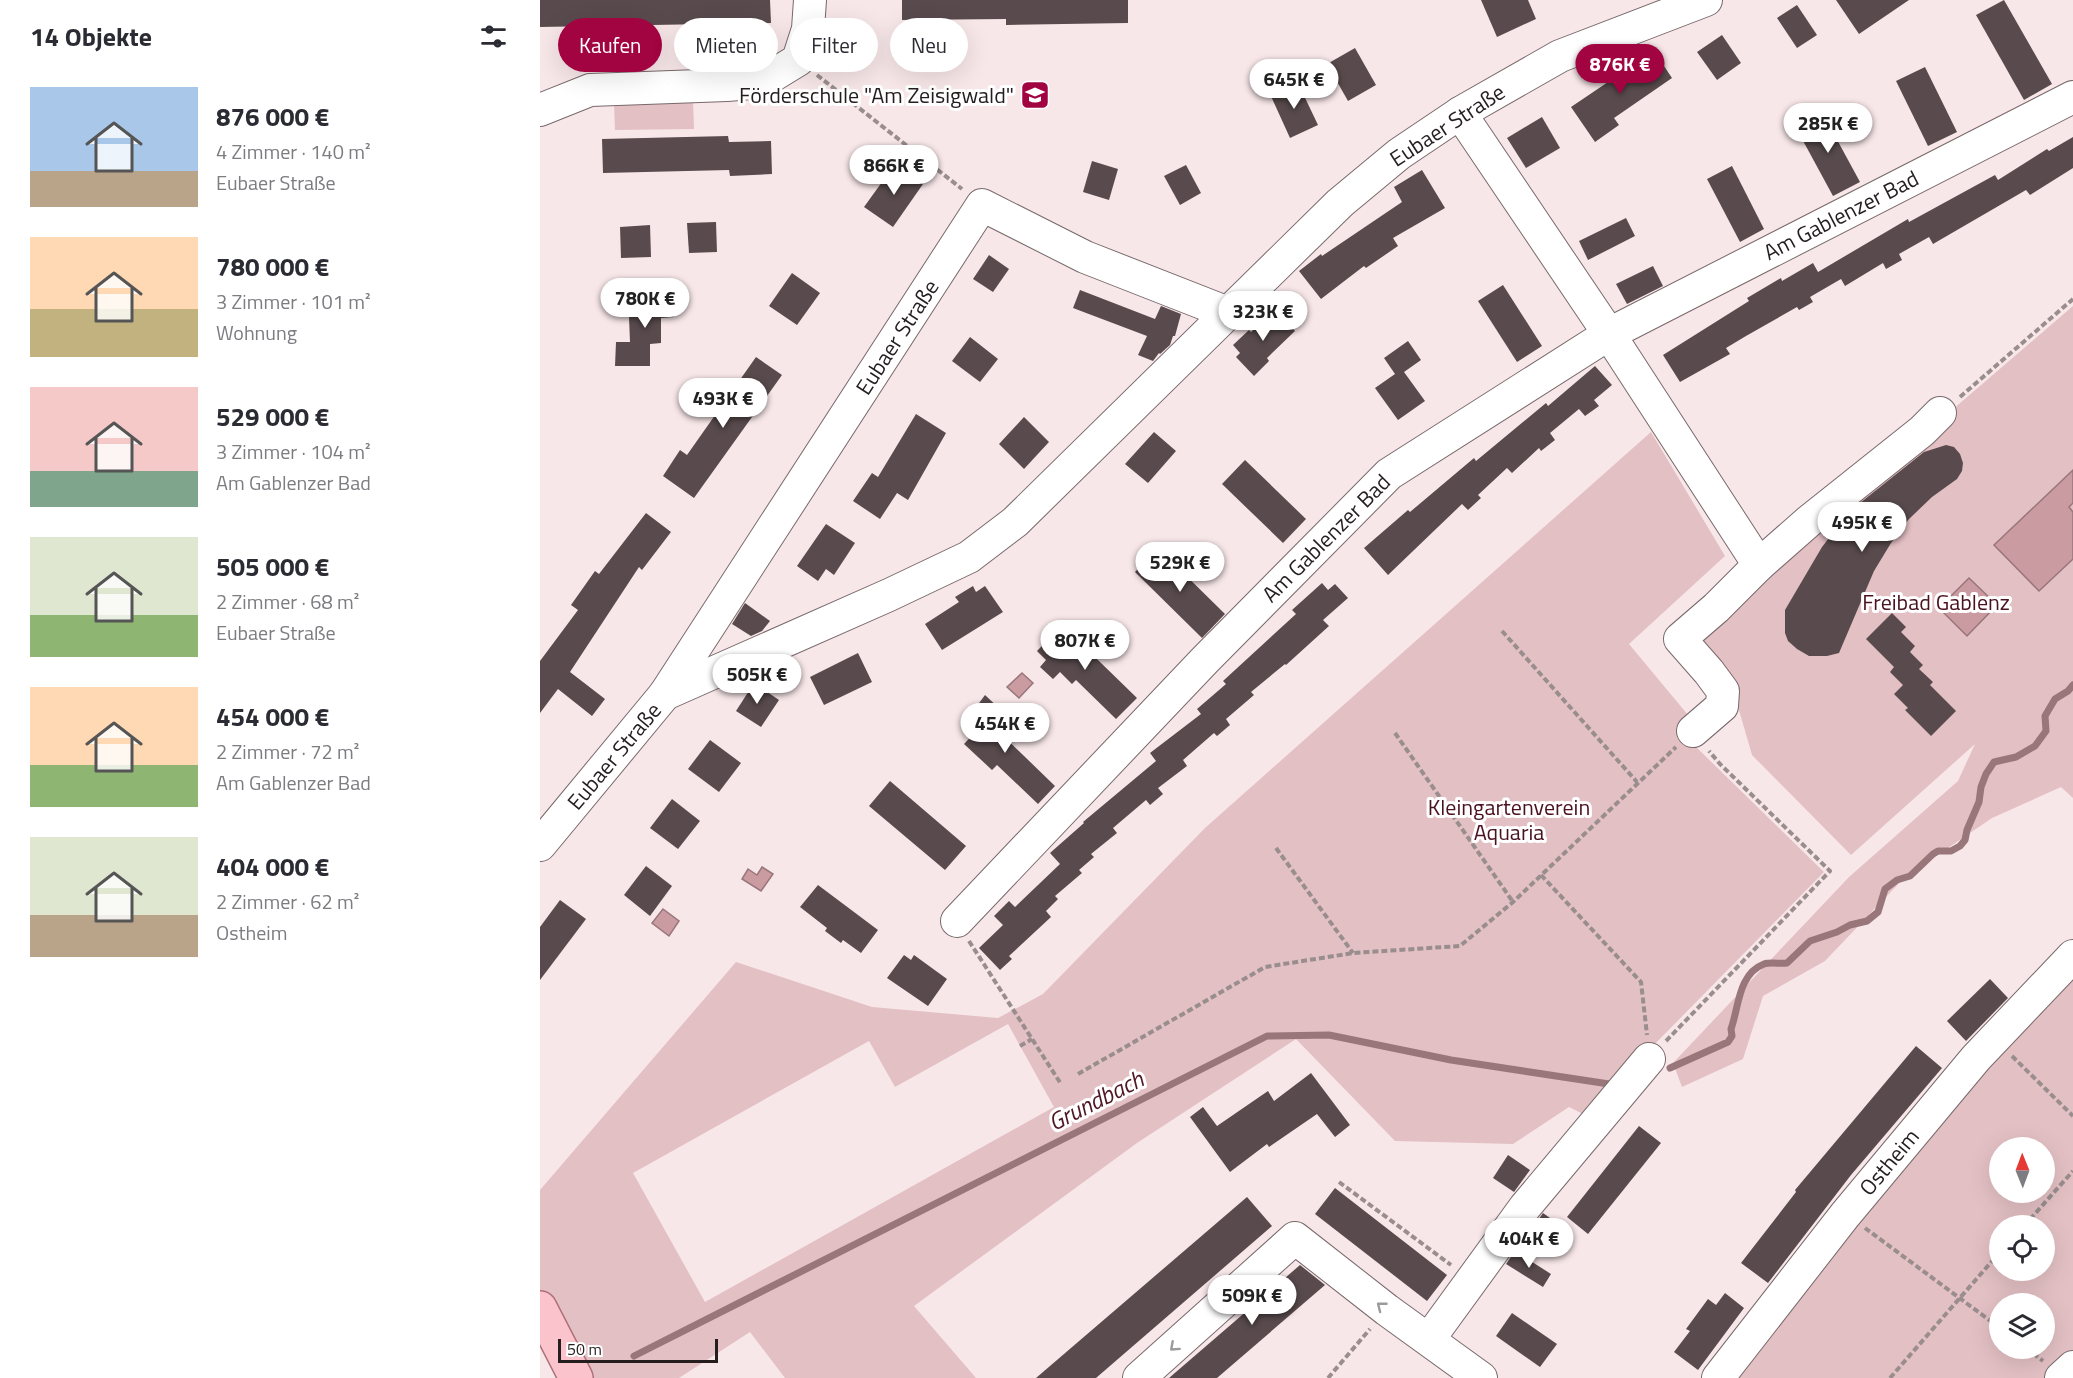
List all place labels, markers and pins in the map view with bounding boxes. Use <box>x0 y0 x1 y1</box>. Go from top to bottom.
pin: 876K € <box>1571 44 1669 95</box>
pin: 645K € <box>1245 59 1343 110</box>
place label: Förderschule "Am Zeisigwald" <box>739 78 1014 112</box>
school or university icon: Förderschule "Am Zeisigwald" <box>1019 79 1051 111</box>
pin: 285K € <box>1779 103 1877 154</box>
pin: 866K € <box>845 145 943 196</box>
pin: 780K € <box>596 278 694 329</box>
pin: 323K € <box>1214 291 1312 342</box>
pin: 493K € <box>674 378 772 429</box>
pin: 495K € <box>1813 502 1911 553</box>
pin: 529K € <box>1131 542 1229 593</box>
pin: 807K € <box>1036 620 1134 671</box>
pin: 505K € <box>708 654 806 705</box>
pin: 454K € <box>956 703 1054 754</box>
pin: 404K € <box>1480 1218 1578 1269</box>
pin: 509K € <box>1203 1275 1301 1326</box>

